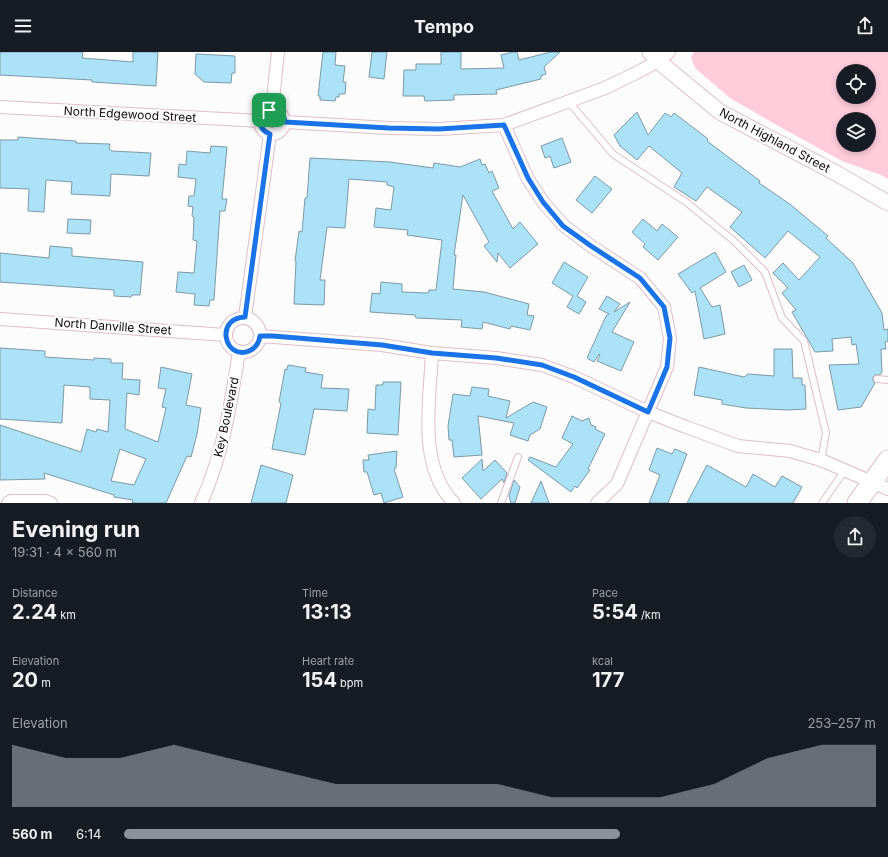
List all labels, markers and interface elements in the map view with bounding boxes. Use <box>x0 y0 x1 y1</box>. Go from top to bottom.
icon: menu <box>12 15 34 37</box>
icon: share <box>854 15 876 37</box>
text: Tempo <box>414 16 474 37</box>
map controls <box>836 64 876 152</box>
button: locate <box>836 64 876 104</box>
pin <box>252 93 286 127</box>
icon: arrive <box>258 99 280 121</box>
street label: North Edgewood Street <box>63 103 197 125</box>
street label: North Highland Street <box>717 105 833 176</box>
button: layers <box>836 112 876 152</box>
street label: North Danville Street <box>54 314 172 338</box>
street label: Key Boulevard <box>210 376 242 458</box>
text: Evening run <box>12 516 140 542</box>
button: share <box>834 516 876 558</box>
text: 19:31 · 4 × 560 m <box>12 544 117 560</box>
text: Distance <box>12 586 57 600</box>
text: Time <box>302 586 328 600</box>
text: Pace <box>592 586 618 600</box>
text: 2.24 <box>12 600 57 624</box>
text: 13:13 <box>302 600 352 624</box>
text: 5:54 <box>592 600 638 624</box>
text: km <box>57 608 76 622</box>
text: /km <box>638 608 661 622</box>
text: Elevation <box>12 654 59 668</box>
text: Heart rate <box>302 654 354 668</box>
text: kcal <box>592 654 613 668</box>
text: 20 <box>12 668 38 692</box>
text: 154 <box>302 668 337 692</box>
text: 177 <box>592 668 624 692</box>
text: m <box>38 676 51 690</box>
text: bpm <box>337 676 363 690</box>
text: Elevation <box>12 715 68 731</box>
text: 253–257 m <box>807 715 876 731</box>
text: 560 m <box>12 826 52 842</box>
text: 6:14 <box>76 826 102 842</box>

